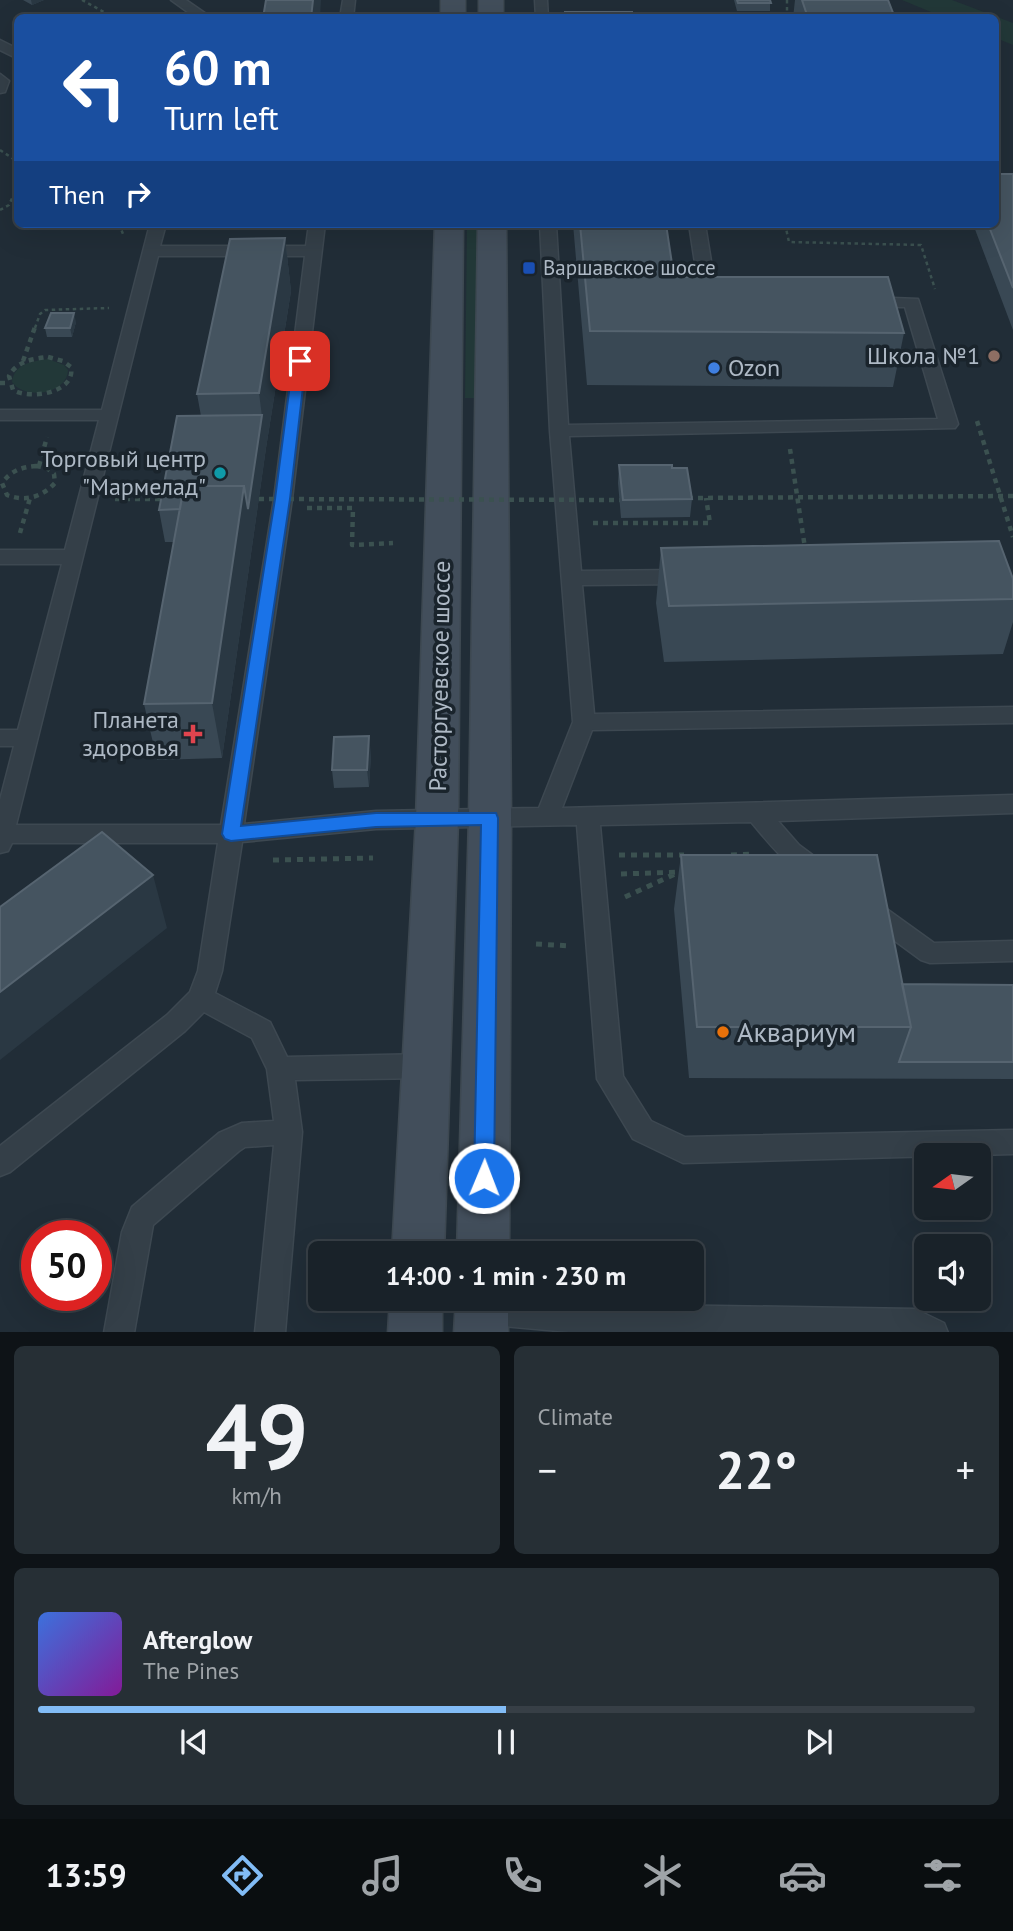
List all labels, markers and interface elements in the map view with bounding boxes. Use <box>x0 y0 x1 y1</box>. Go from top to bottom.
text: 60 m <box>164 35 271 99</box>
icon: left <box>49 42 140 133</box>
text: Turn left <box>164 97 279 139</box>
icon: right <box>119 175 157 213</box>
text: Then <box>49 178 105 211</box>
place label: Варшавское шоссе <box>543 254 716 281</box>
marker: Варшавское шоссе <box>521 260 537 276</box>
pin <box>270 331 330 391</box>
place label: Школа №1 <box>867 340 980 371</box>
icon: arrive <box>281 342 319 380</box>
marker: Школа №1 <box>986 348 1002 364</box>
place label: Ozon <box>728 352 780 383</box>
marker: Ozon <box>706 360 722 376</box>
place label: Торговый центр "Мармелад" <box>40 443 206 502</box>
marker: Торговый центр "Мармелад" <box>212 465 228 481</box>
street label: Расторгуевское шоссе <box>422 560 457 792</box>
place label: Планета здоровья <box>82 704 179 763</box>
marker: Планета здоровья <box>185 726 201 742</box>
place label: Аквариум <box>737 1013 856 1050</box>
marker: Аквариум <box>715 1024 731 1040</box>
position arrow <box>447 1141 521 1215</box>
north arrow <box>914 1143 990 1220</box>
map controls <box>914 1143 991 1311</box>
speed limit sign: 50 <box>21 1220 112 1311</box>
button: sound <box>914 1234 991 1311</box>
text: 14:00 · 1 min · 230 m <box>386 1259 626 1292</box>
text: 49 <box>205 1376 308 1494</box>
text: Climate <box>538 1402 613 1431</box>
text: 22° <box>715 1436 797 1503</box>
text: − <box>538 1445 557 1494</box>
text: + <box>956 1445 975 1494</box>
text: km/h <box>232 1481 282 1510</box>
text: Afterglow <box>143 1623 252 1656</box>
text: The Pines <box>143 1656 239 1685</box>
icon: previous <box>175 1723 213 1761</box>
icon: pause <box>487 1723 525 1761</box>
icon: next <box>800 1723 838 1761</box>
icon: directions <box>218 1851 267 1900</box>
icon: music <box>358 1851 407 1900</box>
icon: phone <box>498 1851 547 1900</box>
icon: climate <box>638 1851 687 1900</box>
icon: car <box>778 1851 827 1900</box>
icon: filters <box>918 1851 967 1900</box>
text: 13:59 <box>46 1854 127 1896</box>

